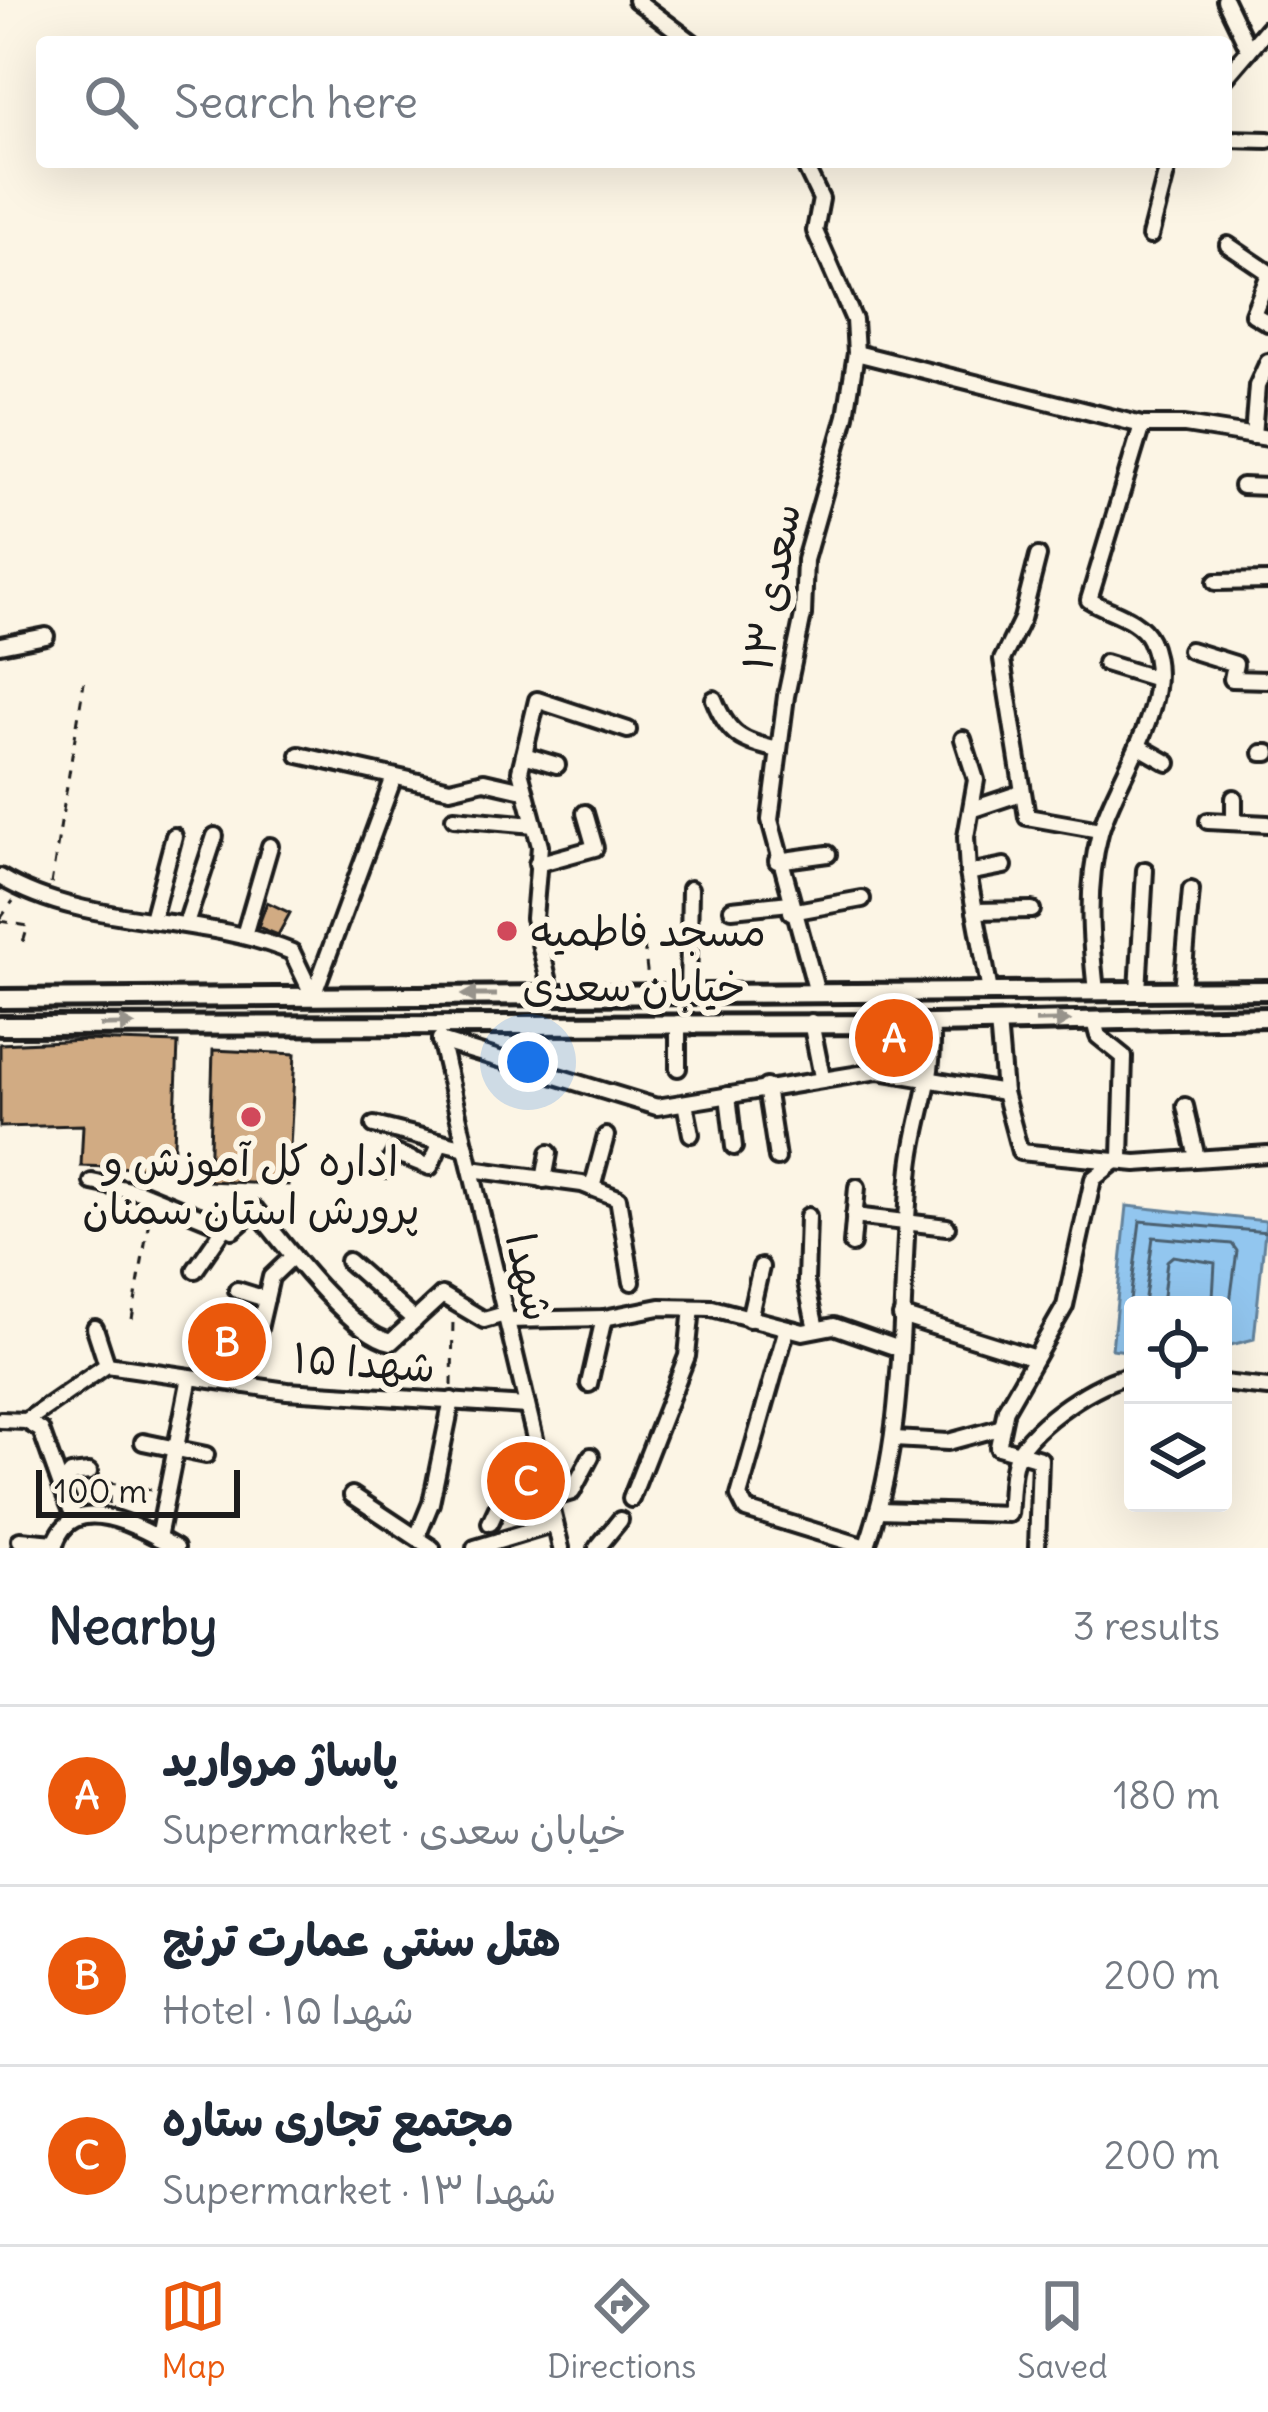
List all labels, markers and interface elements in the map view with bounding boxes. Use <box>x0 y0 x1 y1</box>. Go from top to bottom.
search box <box>36 36 1232 168</box>
icon: search <box>78 69 144 135</box>
text: Search here <box>174 74 418 130</box>
street label: سعدی ۱۳ <box>731 499 811 675</box>
place label: مسجد فاطمیه <box>531 905 766 957</box>
marker: مسجد فاطمیه <box>494 918 520 944</box>
street label: خیابان سعدی <box>522 960 746 1012</box>
one-way arrow <box>459 985 497 1005</box>
pin: A <box>855 993 933 1083</box>
one-way arrow <box>1035 1012 1073 1031</box>
one-way arrow <box>99 1015 137 1035</box>
your location <box>498 1032 558 1092</box>
marker: اداره کل آموزش و پرورش استان سمنان <box>238 1104 264 1130</box>
place label: اداره کل آموزش و پرورش استان سمنان <box>82 1135 420 1237</box>
street label: شهدا <box>495 1228 565 1326</box>
map controls <box>1124 1296 1232 1512</box>
button: locate <box>1124 1296 1232 1404</box>
pin: B <box>188 1297 266 1387</box>
street label: شهدا ۱۵ <box>291 1331 437 1393</box>
button: layers <box>1124 1404 1232 1512</box>
pin: C <box>487 1436 565 1526</box>
scale bar <box>36 1464 240 1517</box>
text: 100 m <box>54 1470 147 1512</box>
text: Nearby <box>48 1594 217 1658</box>
text: 3 results <box>1073 1602 1220 1651</box>
text: پاساژ مروارید <box>162 1732 398 1788</box>
text: A <box>74 1771 100 1820</box>
text: 180 m <box>1113 1771 1220 1820</box>
text: Supermarket · خیابان سعدی <box>162 1806 626 1855</box>
text: هتل سنتی عمارت ترنج <box>162 1912 561 1968</box>
text: B <box>74 1951 100 2000</box>
text: 200 m <box>1104 1951 1220 2000</box>
text: Hotel · شهدا ۱۵ <box>162 1986 414 2035</box>
text: مجتمع تجاری ستاره <box>162 2092 514 2148</box>
text: C <box>74 2131 100 2180</box>
text: 200 m <box>1104 2131 1220 2180</box>
text: Supermarket · شهدا ۱۳ <box>162 2166 556 2215</box>
tab: Map <box>160 2273 226 2387</box>
tab: Directions <box>547 2273 696 2387</box>
tab: Saved <box>1017 2273 1108 2387</box>

